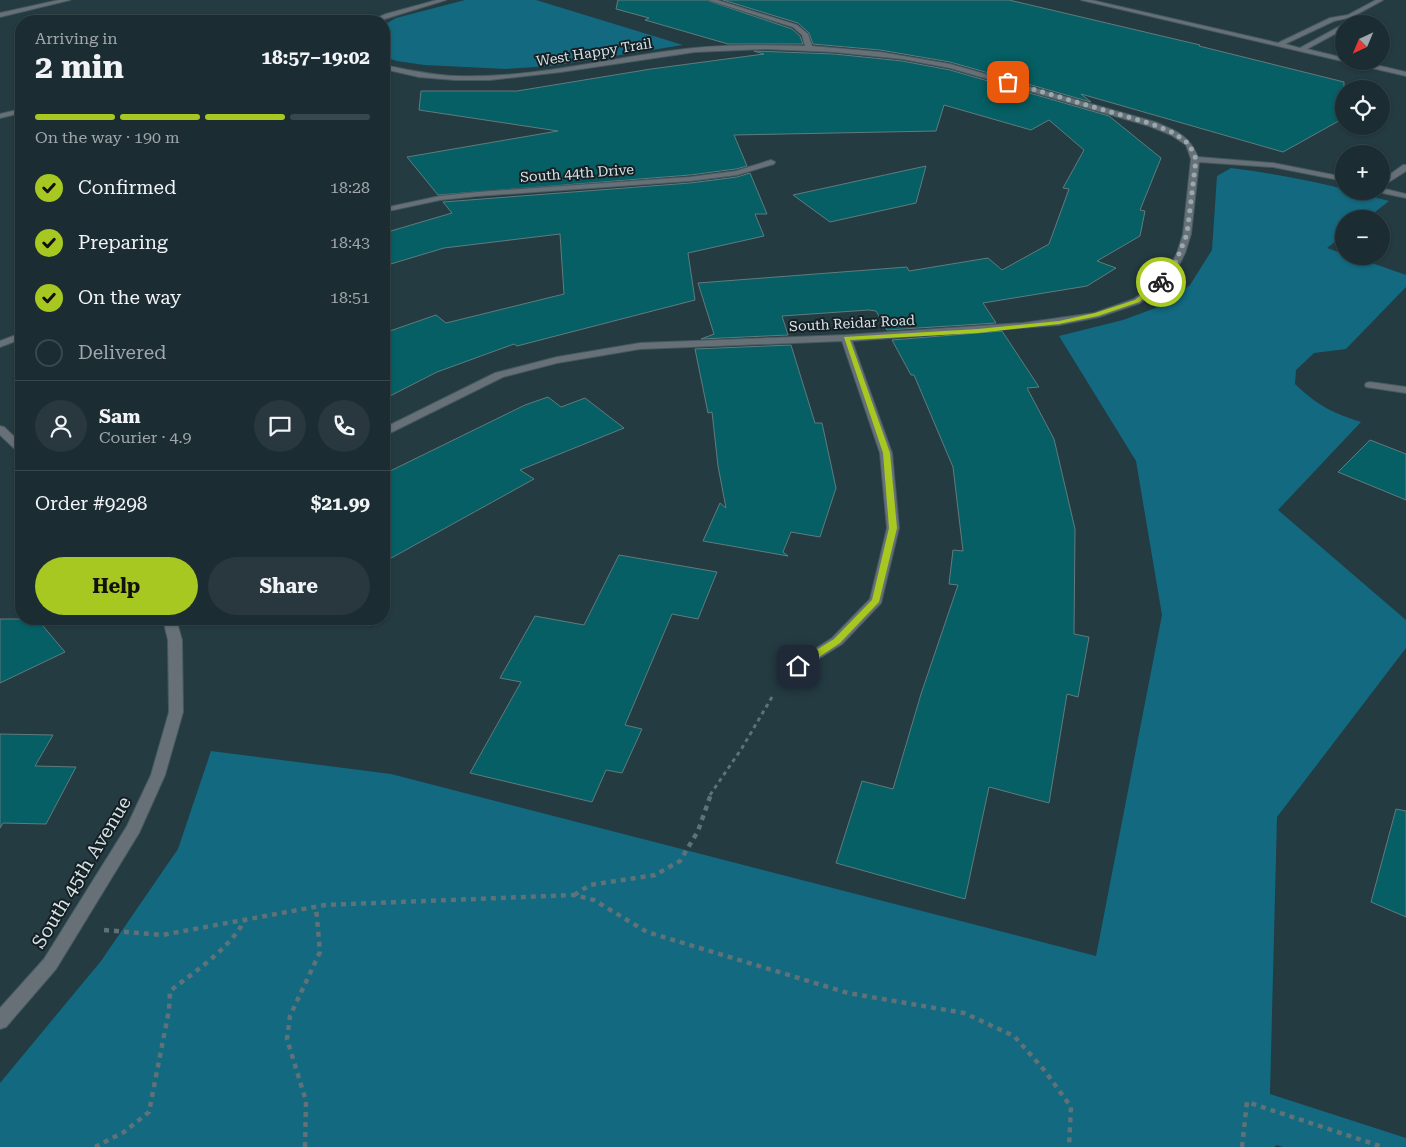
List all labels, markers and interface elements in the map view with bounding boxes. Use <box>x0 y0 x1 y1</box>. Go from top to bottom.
north arrow <box>1335 15 1390 70</box>
map controls <box>1335 15 1390 265</box>
text: Arriving in <box>35 29 118 48</box>
street label: West Happy Trail <box>535 35 654 69</box>
text: 18:57–19:02 <box>261 46 370 69</box>
text: 2 min <box>35 48 124 86</box>
pin <box>987 61 1029 103</box>
icon: bag <box>994 68 1022 96</box>
button: locate <box>1335 80 1390 135</box>
text: On the way · 190 m <box>35 128 180 147</box>
button: + <box>1335 145 1390 200</box>
street label: South 44th Drive <box>520 161 635 185</box>
icon: check <box>35 174 63 202</box>
text: Confirmed <box>78 176 176 199</box>
text: 18:28 <box>330 178 370 197</box>
button: − <box>1335 210 1390 265</box>
icon: check <box>35 229 63 257</box>
text: Preparing <box>78 231 168 254</box>
text: 18:43 <box>330 233 370 252</box>
courier <box>1136 257 1186 307</box>
icon: bike <box>1147 268 1175 296</box>
icon: check <box>35 284 63 312</box>
text: On the way <box>78 286 181 309</box>
text: 18:51 <box>330 288 370 307</box>
street label: South Reidar Road <box>789 312 915 334</box>
text: Delivered <box>78 341 166 364</box>
button: person <box>35 400 87 452</box>
button: chat <box>254 400 306 452</box>
button: phone <box>318 400 370 452</box>
text: Sam <box>99 405 141 428</box>
text: Courier · 4.9 <box>99 428 192 447</box>
text: Order #9298 <box>35 492 147 515</box>
text: $21.99 <box>311 492 370 515</box>
button: Help <box>35 557 198 615</box>
button: Share <box>208 557 370 615</box>
pin <box>777 645 819 687</box>
icon: home <box>784 652 812 680</box>
street label: South 45th Avenue <box>27 792 136 952</box>

